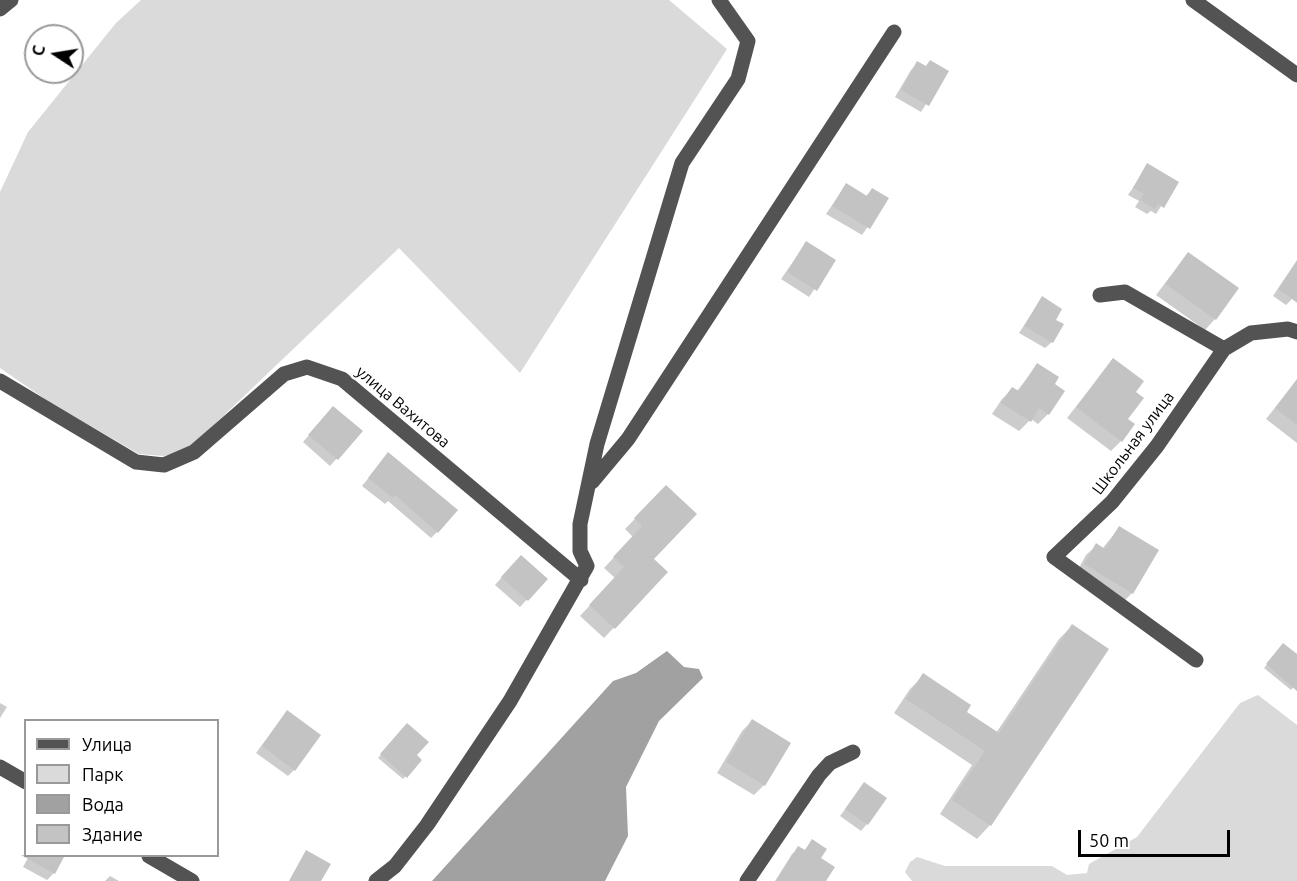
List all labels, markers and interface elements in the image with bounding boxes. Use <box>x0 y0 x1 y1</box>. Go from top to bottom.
north arrow <box>24 24 84 84</box>
text: С <box>28 44 48 58</box>
street label: улица Вахитова <box>352 362 454 452</box>
street label: Школьная улица <box>1088 388 1178 498</box>
legend <box>24 719 219 857</box>
text: Улица <box>82 734 132 754</box>
text: Парк <box>82 764 123 784</box>
text: Вода <box>82 794 124 814</box>
scale bar <box>1081 818 1232 856</box>
text: Здание <box>82 824 143 844</box>
text: 50 m <box>1089 830 1129 850</box>

